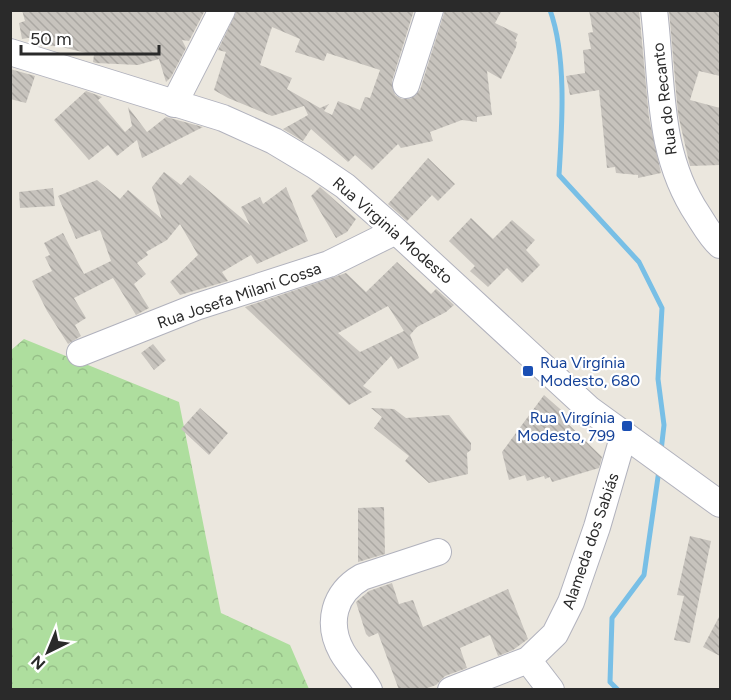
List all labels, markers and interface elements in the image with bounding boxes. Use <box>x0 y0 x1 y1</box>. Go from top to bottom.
scale bar <box>21 18 159 56</box>
text: 50 m <box>30 28 72 50</box>
street label: Rua do Recanto <box>648 41 681 156</box>
street label: Rua Virginia Modesto <box>329 173 457 288</box>
street label: Rua Josefa Milani Cossa <box>155 258 324 332</box>
place label: Rua Virgínia Modesto, 680 <box>540 353 640 390</box>
marker: Rua Virgínia Modesto, 680 <box>521 364 535 378</box>
place label: Rua Virgínia Modesto, 799 <box>517 408 615 445</box>
marker: Rua Virgínia Modesto, 799 <box>620 419 634 433</box>
street label: Alameda dos Sabiás <box>558 470 623 612</box>
north arrow <box>18 622 78 682</box>
text: N <box>27 651 49 674</box>

